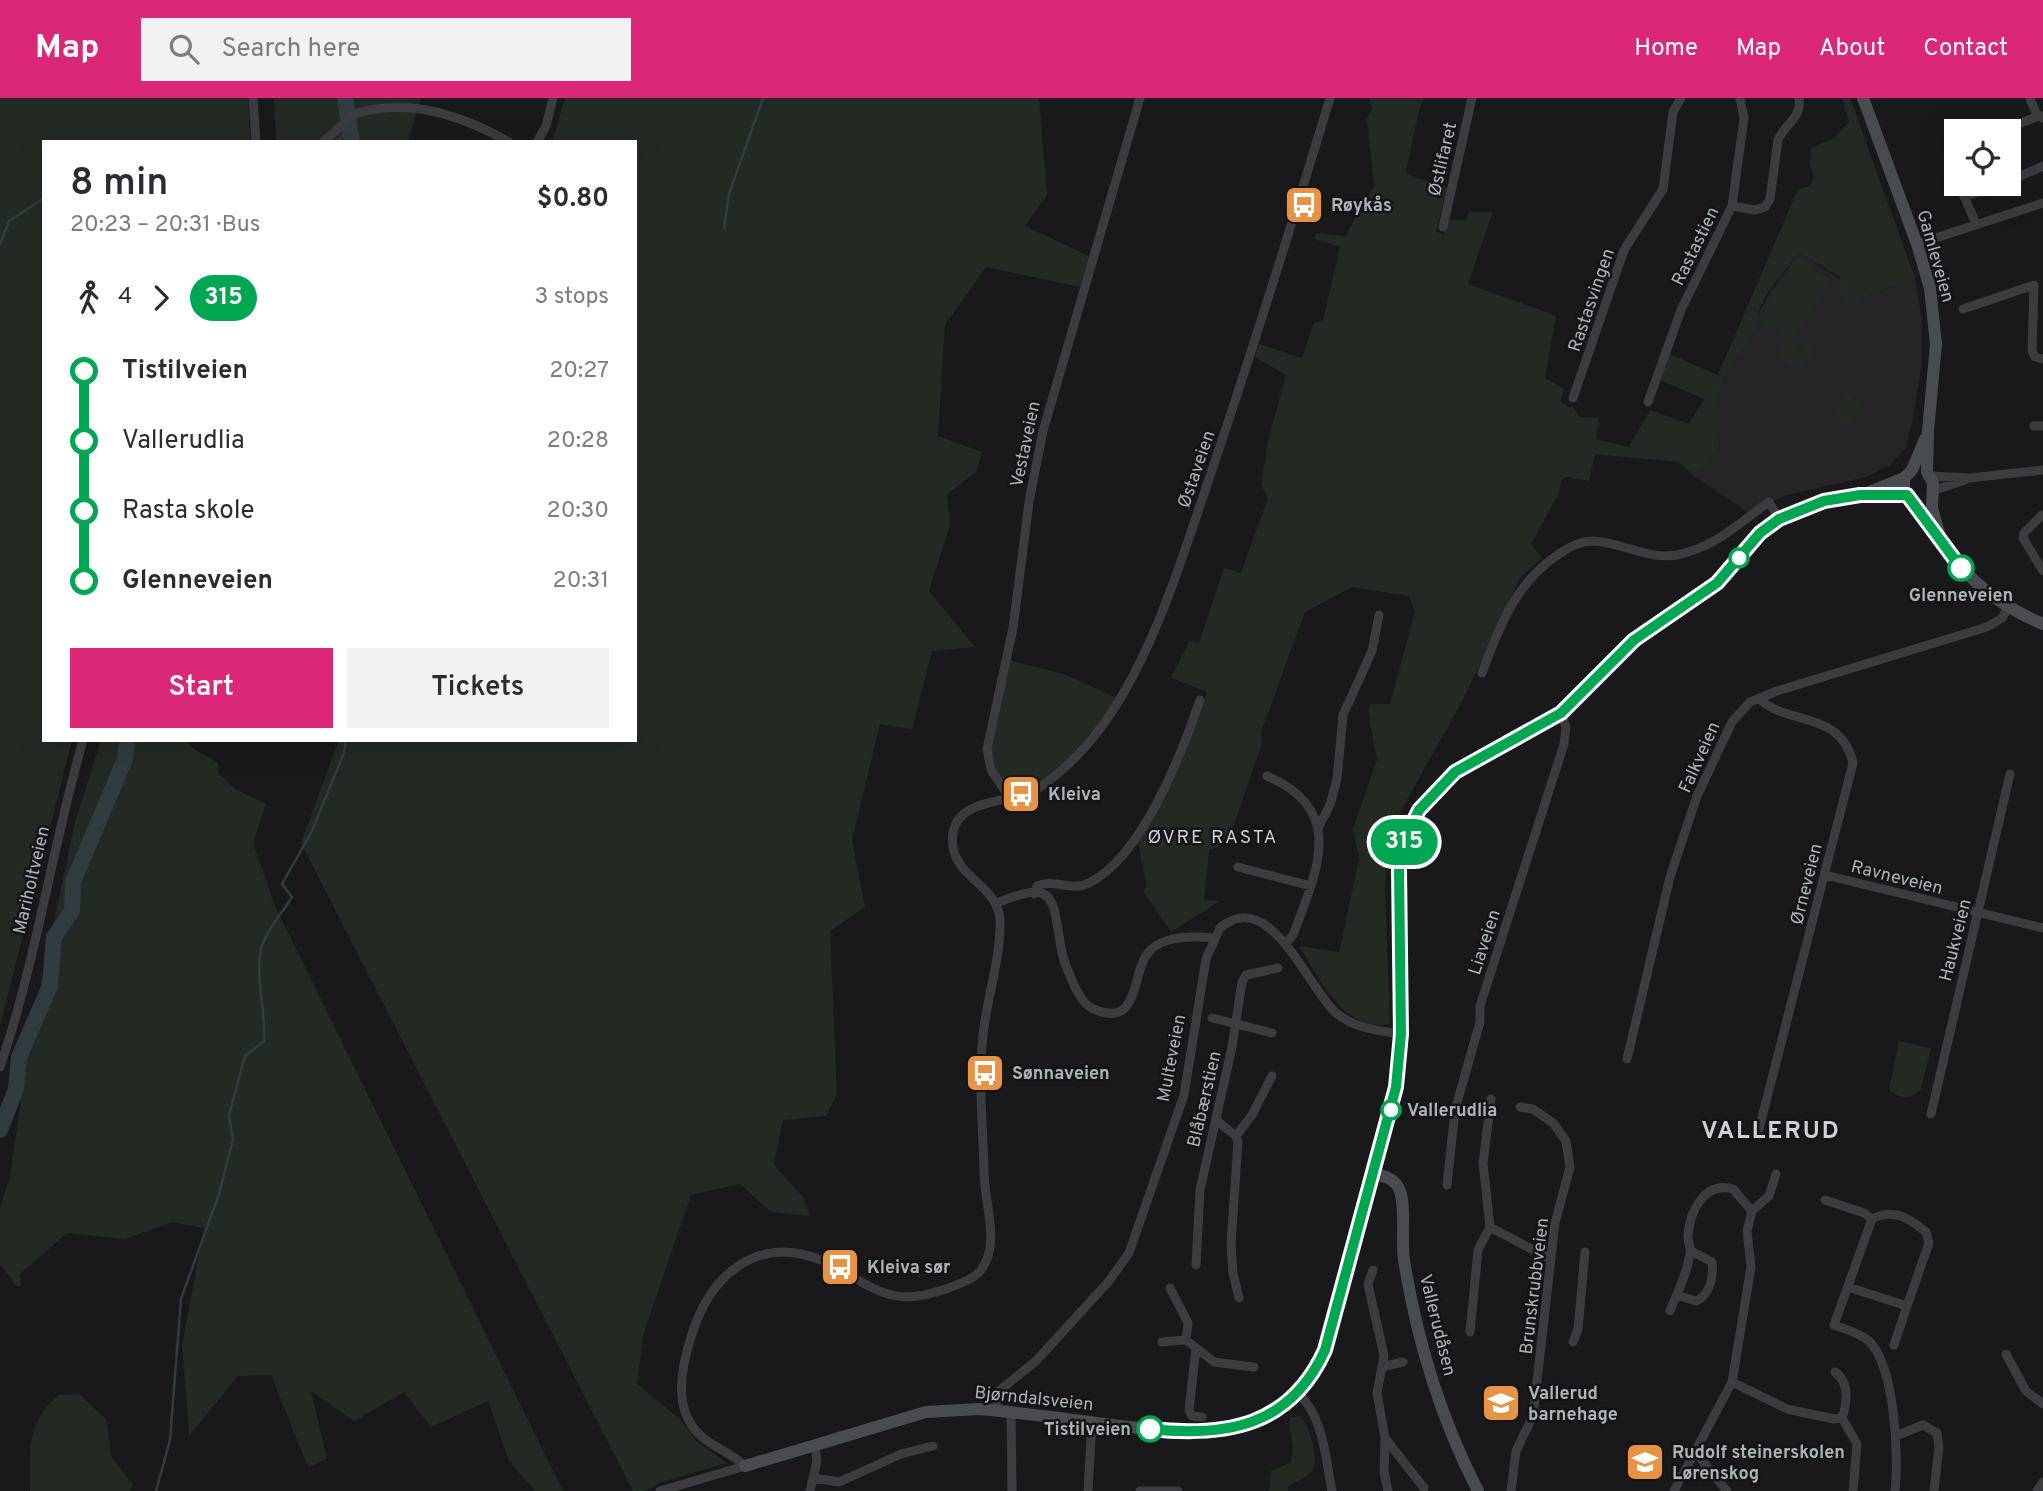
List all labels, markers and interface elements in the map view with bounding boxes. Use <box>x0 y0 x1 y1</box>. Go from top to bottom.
search box <box>141 18 631 81</box>
text: Map <box>35 28 99 70</box>
icon: search <box>165 30 203 68</box>
text: Search here <box>221 33 360 66</box>
text: Home <box>1634 34 1698 64</box>
text: Map <box>1736 34 1781 64</box>
text: About <box>1819 34 1885 64</box>
text: Contact <box>1923 34 2008 64</box>
map controls <box>1944 119 2021 196</box>
button: locate <box>1944 119 2021 196</box>
street label: Østlifaret <box>1424 120 1463 199</box>
text: 8 min <box>70 160 168 209</box>
text: $0.80 <box>537 183 609 216</box>
bus stop icon: Røykås <box>1283 184 1325 226</box>
place label: Røykås <box>1331 195 1392 218</box>
street label: Rastastien <box>1667 203 1725 290</box>
street label: Gamleveien <box>1910 208 1959 305</box>
text: 20:23 – 20:31 · Bus <box>70 211 261 240</box>
street label: Rastasvingen <box>1564 246 1621 355</box>
icon: walk <box>70 279 108 317</box>
icon: forward <box>142 279 180 317</box>
text: 4 <box>118 283 132 312</box>
text: 315 <box>204 283 243 313</box>
text: 3 stops <box>534 283 609 312</box>
text: Tistilveien <box>122 355 248 388</box>
text: 20:27 <box>549 357 609 386</box>
street label: Vestaveien <box>1006 399 1047 489</box>
text: Vallerudlia <box>122 425 245 458</box>
text: 20:28 <box>547 427 609 456</box>
street label: Østaveien <box>1173 428 1221 511</box>
text: Rasta skole <box>122 495 255 528</box>
text: 20:30 <box>547 497 609 526</box>
unlabelled marker <box>1729 548 1749 568</box>
marker: Glenneveien <box>1948 555 1974 581</box>
text: Glenneveien <box>122 565 273 598</box>
text: 20:31 <box>553 567 609 596</box>
place label: Glenneveien <box>1909 585 2013 608</box>
button: Start <box>70 648 333 728</box>
button: Tickets <box>347 648 609 728</box>
street label: Falkveien <box>1675 718 1726 797</box>
bus stop icon: Kleiva <box>1000 773 1042 815</box>
place label: Kleiva <box>1048 784 1101 807</box>
line badge: 315 <box>1364 819 1444 865</box>
street label: Mariholtveien <box>9 824 56 937</box>
district label: ØVRE RASTA <box>1148 826 1278 850</box>
text: 315 <box>1385 827 1423 857</box>
street label: Ørneveien <box>1786 841 1829 928</box>
street label: Ravneveien <box>1848 856 1945 901</box>
street label: Haukveien <box>1935 897 1978 984</box>
street label: Liaveien <box>1464 907 1507 978</box>
street label: Multeveien <box>1153 1013 1192 1104</box>
street label: Blåbærstien <box>1183 1049 1228 1150</box>
bus stop icon: Sønnaveien <box>964 1052 1006 1094</box>
place label: Sønnaveien <box>1012 1063 1110 1086</box>
marker: Vallerudlia <box>1381 1100 1401 1120</box>
place label: Vallerudlia <box>1407 1100 1497 1123</box>
district label: VALLERUD <box>1701 1117 1841 1147</box>
street label: Brunskrubbveien <box>1516 1216 1555 1356</box>
bus stop icon: Kleiva sør <box>819 1246 861 1288</box>
place label: Kleiva sør <box>867 1257 951 1280</box>
street label: Vallerudåsen <box>1413 1272 1460 1379</box>
street label: Bjørndalsveien <box>973 1382 1094 1417</box>
school or university icon: Vallerud barnehage <box>1480 1382 1522 1424</box>
place label: Vallerud barnehage <box>1528 1383 1618 1427</box>
marker: Tistilveien <box>1137 1416 1163 1442</box>
place label: Tistilveien <box>1044 1419 1131 1442</box>
school or university icon: Rudolf steinerskolen Lørenskog <box>1624 1441 1666 1483</box>
place label: Rudolf steinerskolen Lørenskog <box>1672 1442 1845 1486</box>

